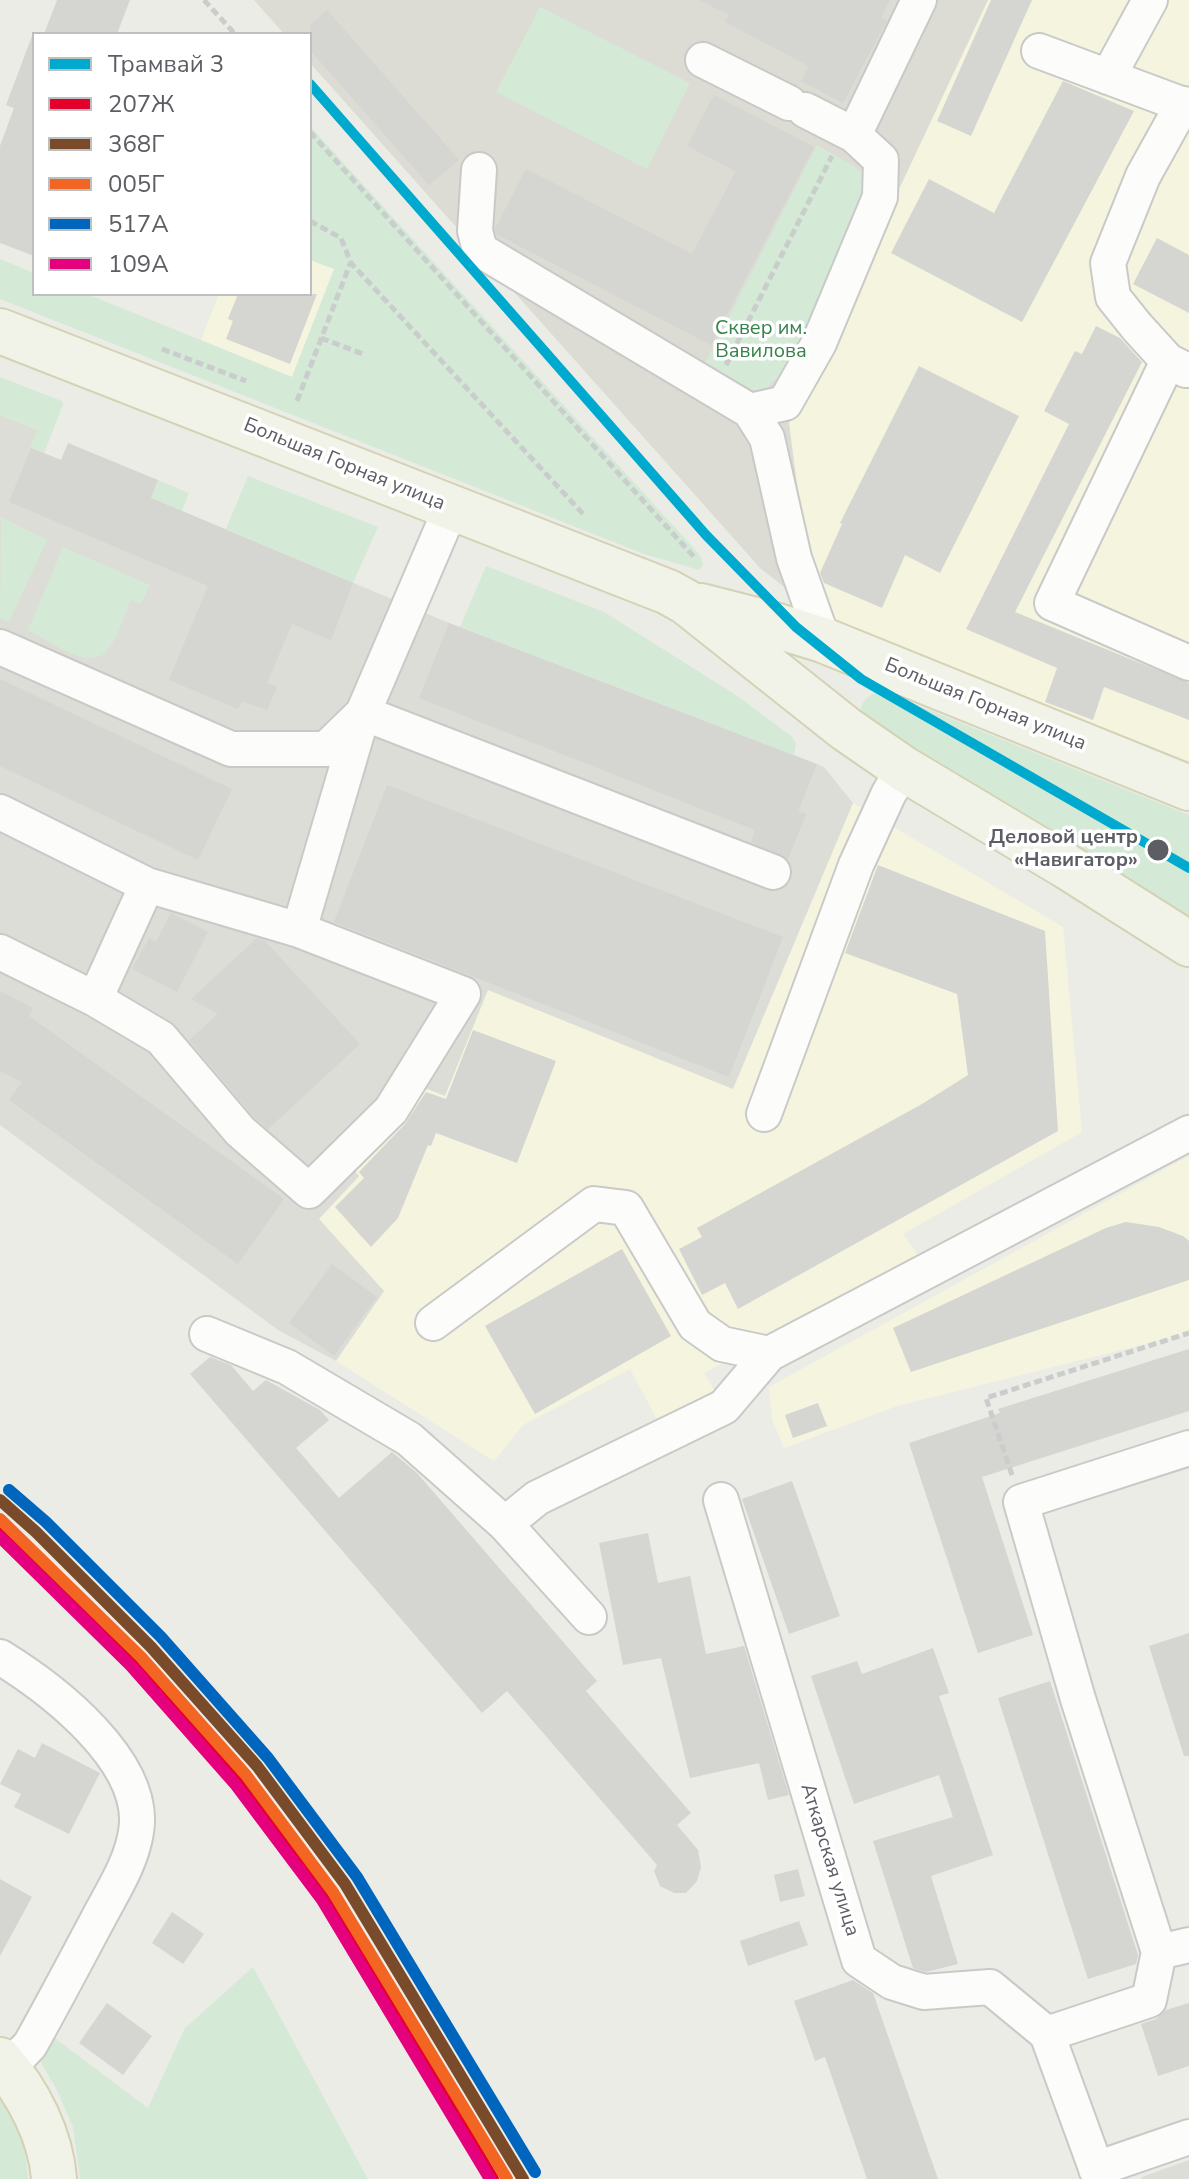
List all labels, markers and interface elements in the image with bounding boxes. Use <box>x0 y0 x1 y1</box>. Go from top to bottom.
legend <box>32 32 312 296</box>
text: Трамвай 3 <box>108 48 224 80</box>
text: 207Ж <box>108 88 174 120</box>
text: 368Г <box>108 128 164 160</box>
text: 005Г <box>108 168 164 200</box>
text: 517А <box>108 208 169 240</box>
text: 109А <box>108 248 169 280</box>
park label: Сквер им. Вавилова <box>715 317 807 364</box>
street label: Большая Горная улица <box>240 414 448 516</box>
street label: Большая Горная улица <box>881 654 1089 756</box>
place label: Деловой центр «Навигатор» <box>989 826 1138 873</box>
marker: Деловой центр «Навигатор» <box>1145 837 1171 863</box>
street label: Аткарская улица <box>794 1781 864 1939</box>

